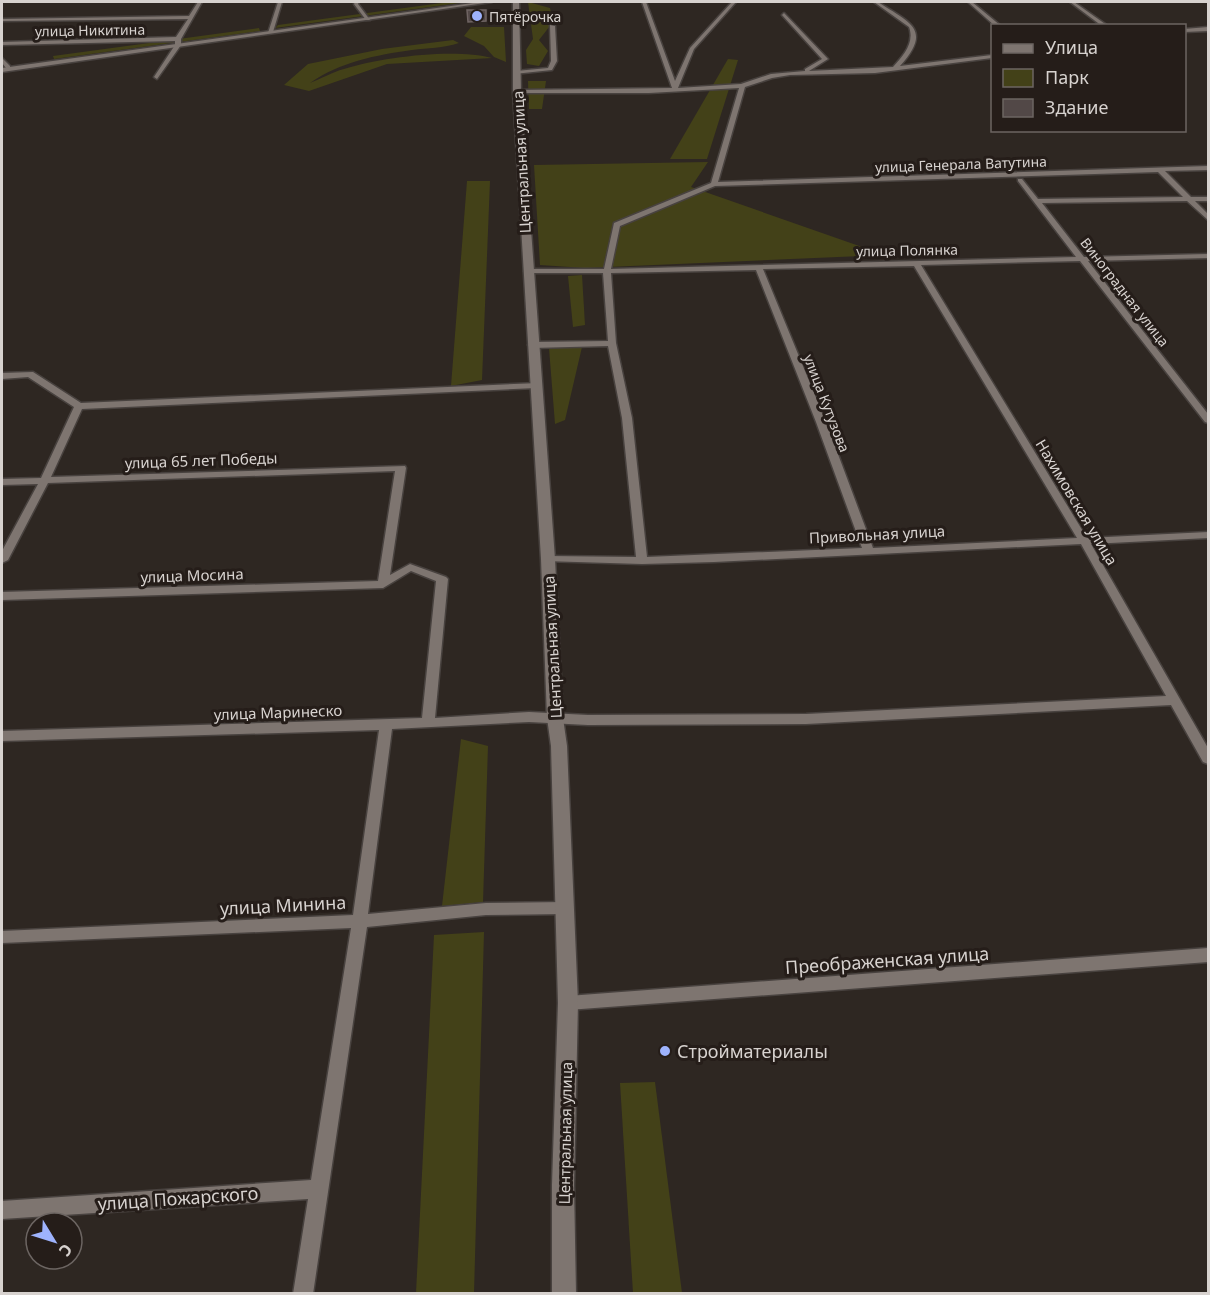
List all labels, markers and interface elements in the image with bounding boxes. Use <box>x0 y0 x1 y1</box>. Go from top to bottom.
place label: Пятёрочка <box>489 7 561 26</box>
marker: Пятёрочка <box>470 9 484 23</box>
street label: улица Никитина <box>35 20 145 40</box>
legend <box>991 24 1186 132</box>
text: Улица <box>1045 35 1098 59</box>
text: Парк <box>1045 65 1089 89</box>
street label: Центральная улица <box>507 90 535 234</box>
text: Здание <box>1045 95 1109 119</box>
street label: улица Генерала Ватутина <box>875 152 1047 176</box>
street label: Виноградная улица <box>1076 234 1174 350</box>
street label: улица Полянка <box>856 240 958 260</box>
street label: улица Кутузова <box>800 351 854 455</box>
street label: Нахимовская улица <box>1031 435 1123 569</box>
street label: улица 65 лет Победы <box>124 447 278 473</box>
street label: Привольная улица <box>808 520 946 548</box>
street label: улица Мосина <box>140 563 244 587</box>
street label: Центральная улица <box>538 575 566 719</box>
street label: улица Маринеско <box>214 700 343 724</box>
street label: улица Минина <box>219 890 347 920</box>
street label: Преображенская улица <box>784 941 990 979</box>
place label: Стройматериалы <box>677 1039 828 1063</box>
marker: Стройматериалы <box>658 1044 672 1058</box>
street label: Центральная улица <box>554 1062 576 1204</box>
street label: улица Пожарского <box>97 1180 259 1216</box>
north arrow <box>24 1211 84 1271</box>
text: С <box>54 1239 78 1261</box>

